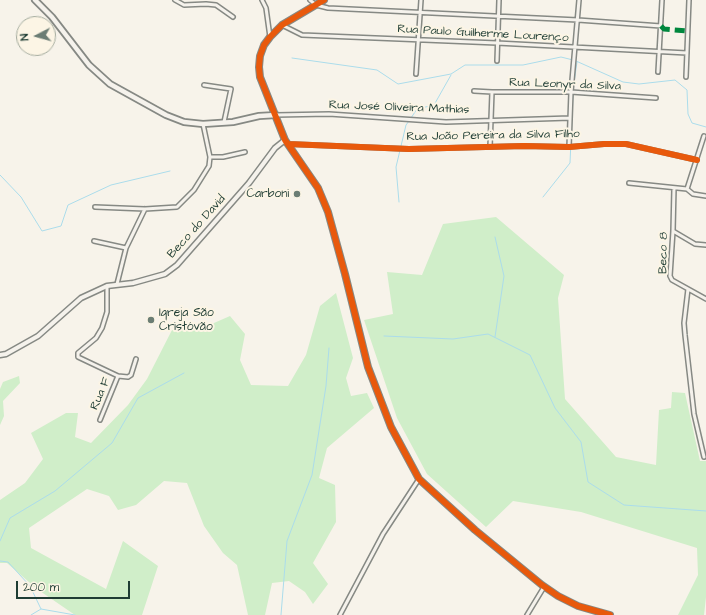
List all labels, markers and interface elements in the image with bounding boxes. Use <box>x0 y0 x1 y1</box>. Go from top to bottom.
north arrow <box>16 16 56 56</box>
street label: Rua Paulo Guilherme Lourenço <box>397 22 569 46</box>
text: N <box>17 33 32 41</box>
street label: Rua Leonyr da Silva <box>509 76 621 94</box>
street label: Rua José Oliveira Mathias <box>329 98 469 118</box>
street label: Rua João Pereira da Silva Filho <box>406 127 580 145</box>
place label: Carboni <box>246 187 289 201</box>
marker: Carboni <box>292 189 302 199</box>
street label: Beco do David <box>165 192 229 262</box>
street label: Beco 8 <box>656 232 672 274</box>
place label: Igreja São Cristóvão <box>159 306 214 334</box>
marker: Igreja São Cristóvão <box>146 315 156 325</box>
street label: Rua F <box>88 376 114 412</box>
scale bar <box>18 573 132 599</box>
text: 200 m <box>23 579 59 596</box>

